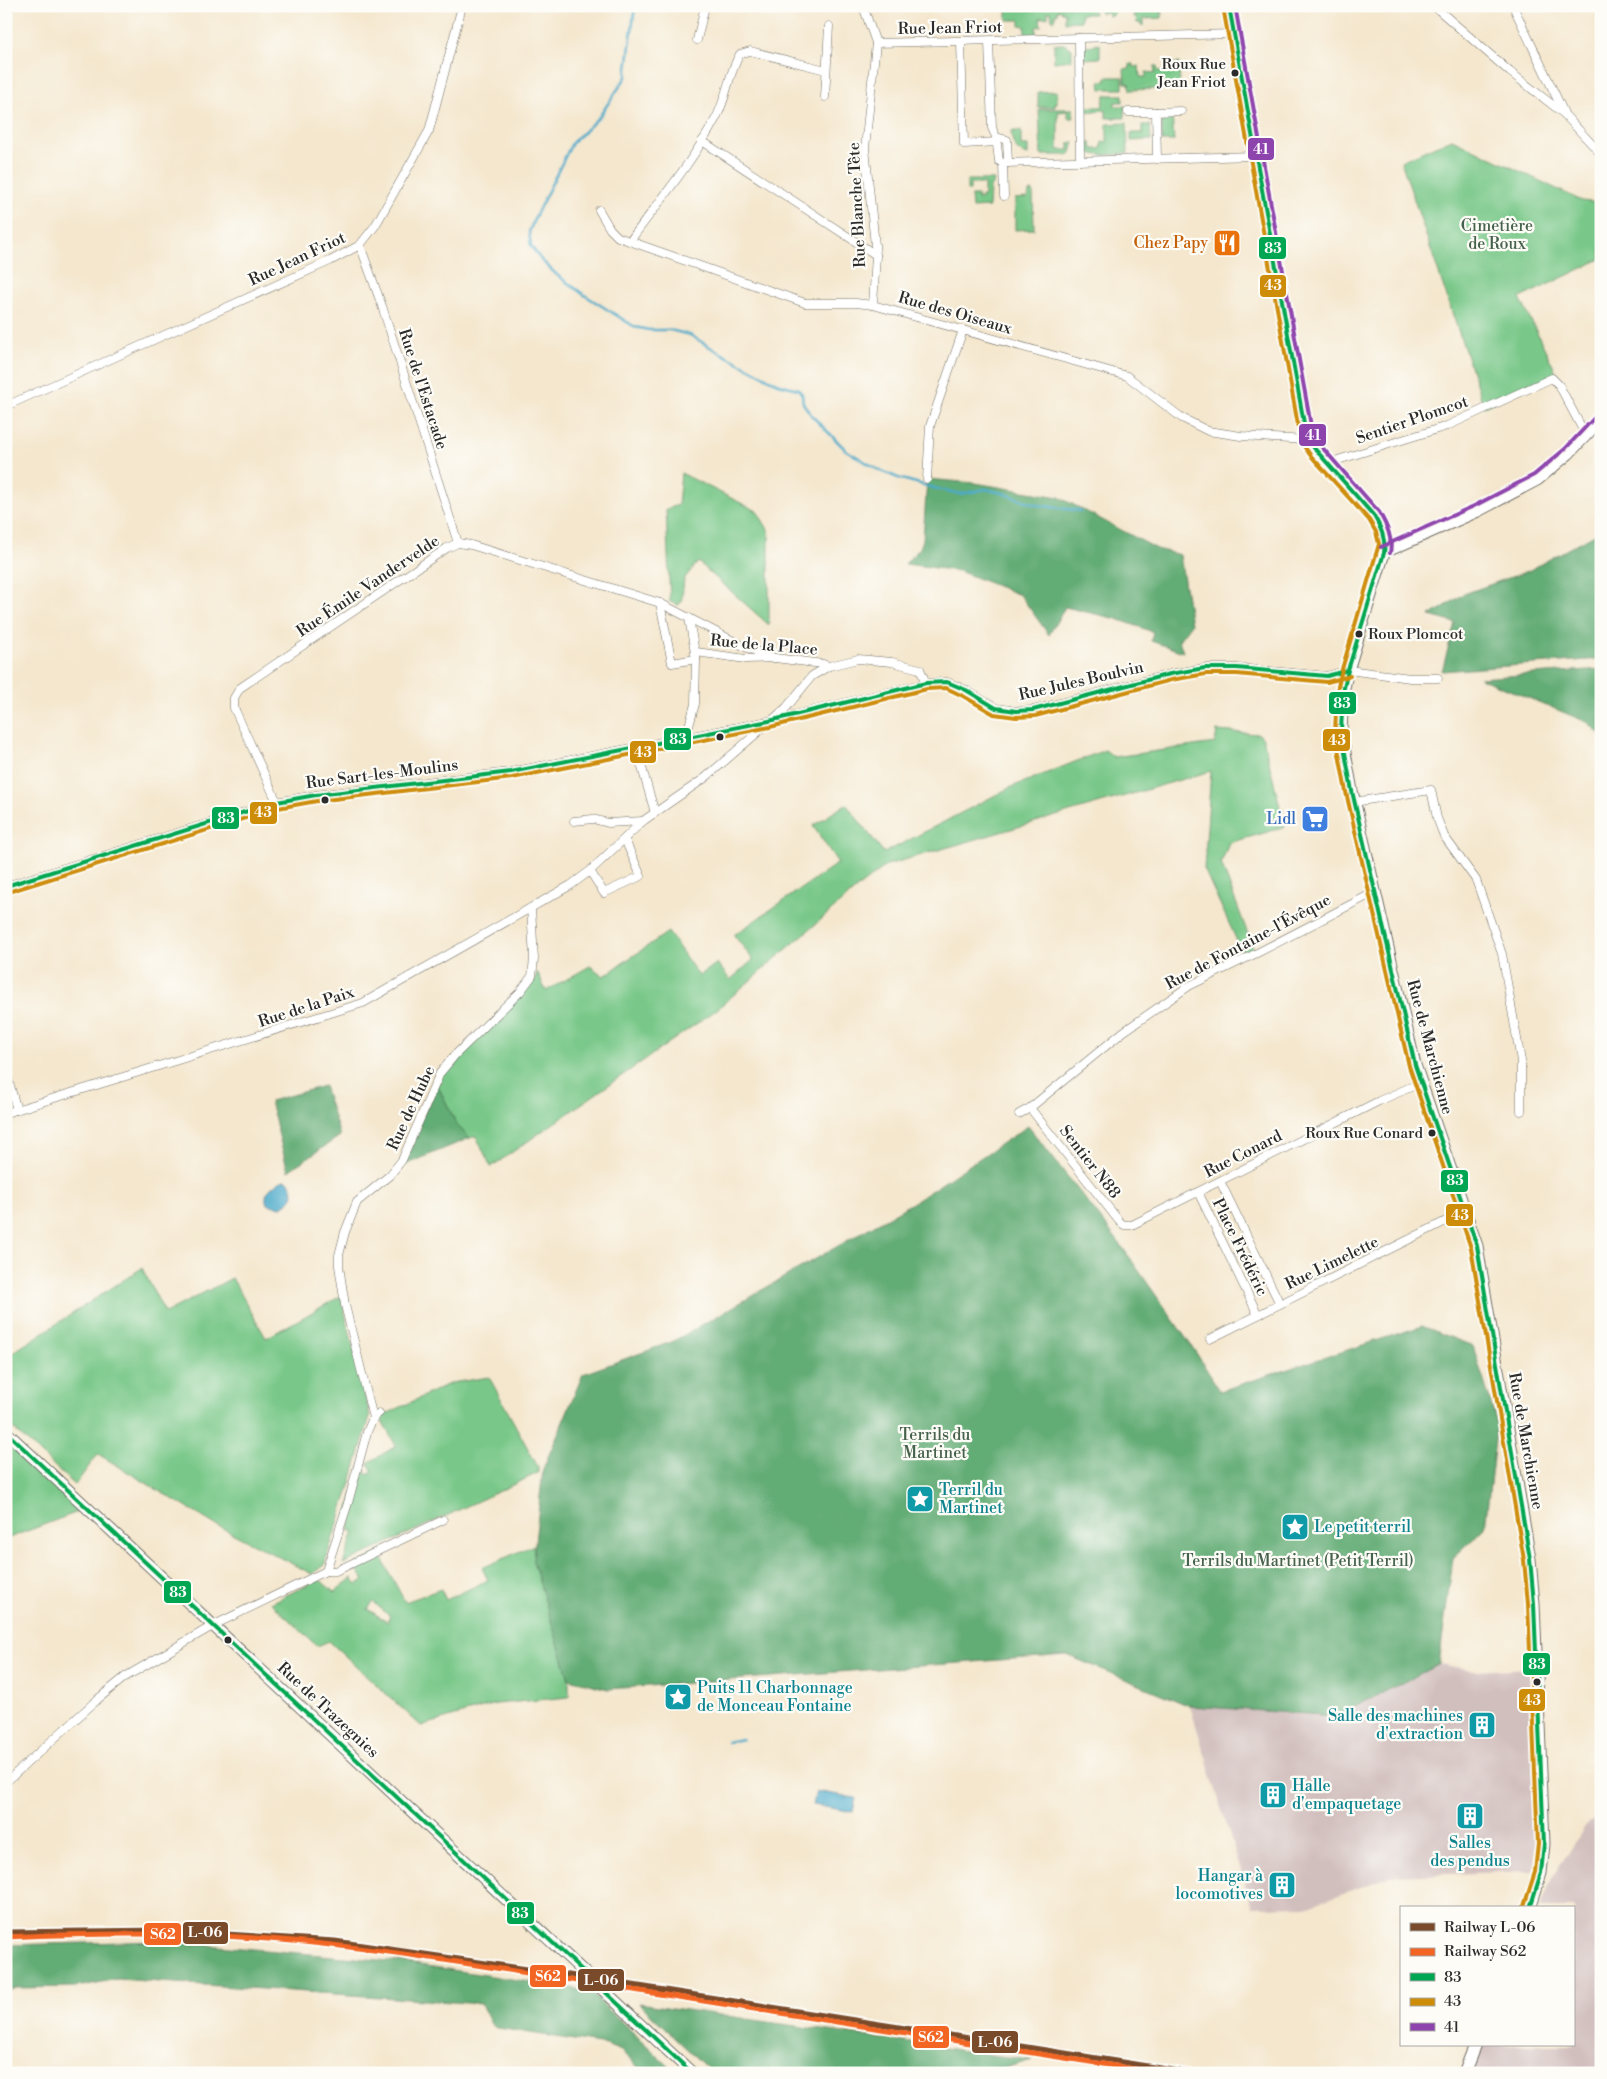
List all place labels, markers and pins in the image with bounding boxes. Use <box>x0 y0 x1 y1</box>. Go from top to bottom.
place label: Roux Rue Jean Friot <box>1156 55 1227 92</box>
marker: Roux Rue Jean Friot <box>1230 68 1240 78</box>
restaurant icon: Chez Papy <box>1212 228 1242 258</box>
place label: Chez Papy <box>1133 233 1208 253</box>
place label: Roux Plomcot <box>1368 625 1464 644</box>
marker: Roux Plomcot <box>1354 629 1364 639</box>
unlabelled marker <box>715 732 725 742</box>
unlabelled marker <box>320 795 330 805</box>
supermarket icon: Lidl <box>1300 804 1330 834</box>
place label: Lidl <box>1266 809 1296 829</box>
place label: Roux Rue Conard <box>1305 1124 1423 1143</box>
marker: Roux Rue Conard <box>1427 1128 1437 1138</box>
place label: Terril du Martinet <box>939 1480 1003 1518</box>
place icon: Terril du Martinet <box>905 1484 935 1514</box>
place icon: Le petit terril <box>1280 1512 1310 1542</box>
place label: Le petit terril <box>1314 1517 1411 1537</box>
unlabelled marker <box>223 1635 233 1645</box>
unlabelled marker <box>1532 1677 1542 1687</box>
place label: Puits 11 Charbonnage de Monceau Fontaine <box>697 1678 853 1716</box>
place icon: Puits 11 Charbonnage de Monceau Fontaine <box>663 1682 693 1712</box>
place label: Salle des machines d'extraction <box>1328 1706 1463 1744</box>
building icon: Salle des machines d'extraction <box>1467 1710 1497 1740</box>
place label: Halle d'empaquetage <box>1292 1776 1401 1814</box>
building icon: Halle d'empaquetage <box>1258 1780 1288 1810</box>
building icon: Salles des pendus <box>1455 1801 1485 1831</box>
place label: Salles des pendus <box>1430 1833 1510 1871</box>
place label: Hangar à locomotives <box>1176 1866 1264 1904</box>
building icon: Hangar à locomotives <box>1267 1870 1297 1900</box>

